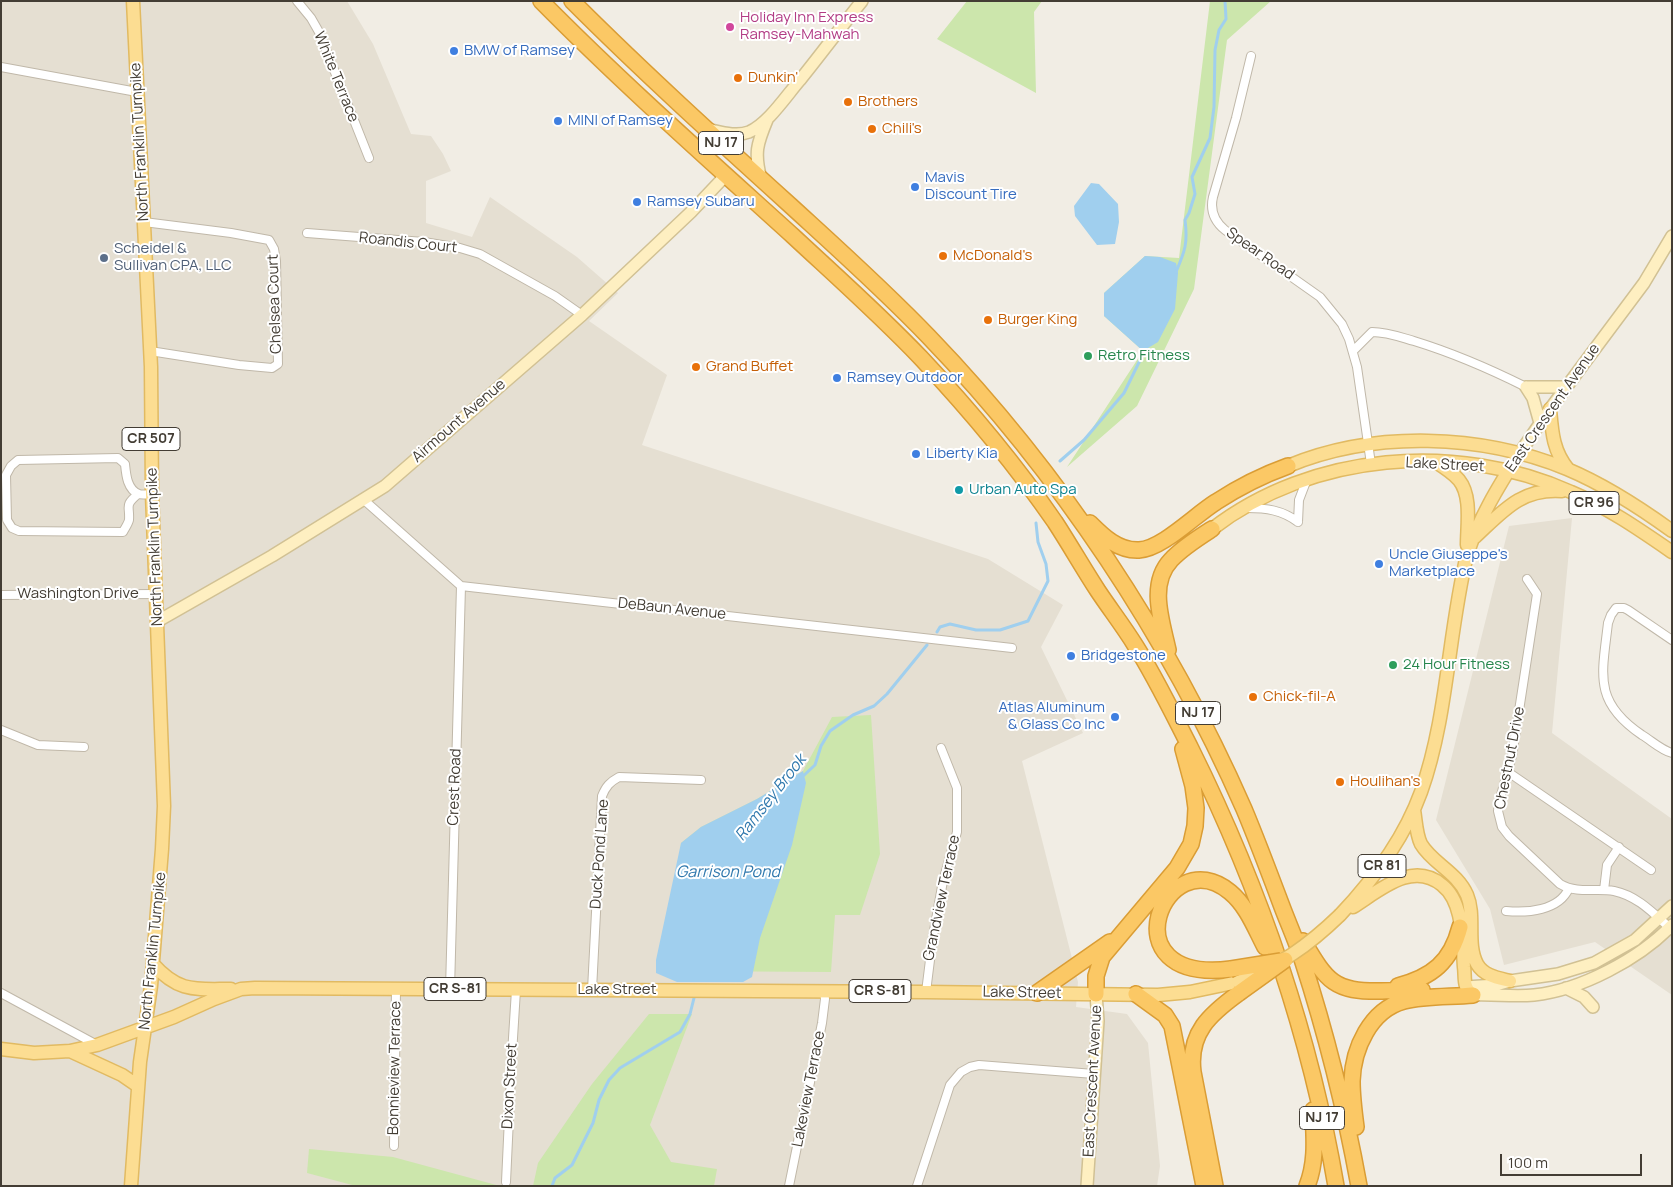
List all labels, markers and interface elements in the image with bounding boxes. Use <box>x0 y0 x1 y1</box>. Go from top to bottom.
place label: Holiday Inn Express Ramsey-Mahwah <box>740 9 873 44</box>
marker: Holiday Inn Express Ramsey-Mahwah <box>724 21 736 33</box>
street label: White Terrace <box>310 29 362 125</box>
place label: BMW of Ramsey <box>464 42 575 60</box>
marker: BMW of Ramsey <box>448 45 460 57</box>
street label: North Franklin Turnpike <box>127 62 153 222</box>
place label: Dunkin' <box>748 69 798 87</box>
marker: Dunkin' <box>732 72 744 84</box>
place label: Brothers <box>858 93 918 111</box>
marker: Brothers <box>842 96 854 108</box>
place label: MINI of Ramsey <box>568 112 673 130</box>
marker: MINI of Ramsey <box>552 115 564 127</box>
place label: Chili's <box>882 120 922 138</box>
marker: Chili's <box>866 123 878 135</box>
road number: NJ 17 <box>698 132 744 154</box>
place label: Mavis Discount Tire <box>925 169 1017 204</box>
marker: Mavis Discount Tire <box>909 181 921 193</box>
place label: Ramsey Subaru <box>647 193 755 211</box>
marker: Ramsey Subaru <box>631 196 643 208</box>
street label: Spear Road <box>1222 224 1298 284</box>
street label: Roandis Court <box>358 229 458 257</box>
place label: Scheidel & Sullivan CPA, LLC <box>114 240 232 275</box>
place label: McDonald's <box>953 247 1032 265</box>
marker: McDonald's <box>937 250 949 262</box>
marker: Scheidel & Sullivan CPA, LLC <box>98 252 110 264</box>
street label: Chelsea Court <box>264 254 286 354</box>
place label: Burger King <box>998 311 1077 329</box>
marker: Burger King <box>982 314 994 326</box>
street label: East Crescent Avenue <box>1502 340 1604 476</box>
place label: Retro Fitness <box>1098 347 1190 365</box>
marker: Retro Fitness <box>1082 350 1094 362</box>
place label: Grand Buffet <box>706 358 793 376</box>
marker: Grand Buffet <box>690 361 702 373</box>
place label: Ramsey Outdoor <box>847 369 962 387</box>
marker: Ramsey Outdoor <box>831 372 843 384</box>
street label: Airmount Avenue <box>409 375 509 467</box>
road number: CR 507 <box>122 428 180 450</box>
place label: Liberty Kia <box>926 445 998 463</box>
marker: Liberty Kia <box>910 448 922 460</box>
street label: Lake Street <box>1405 454 1485 476</box>
street label: North Franklin Turnpike <box>143 467 167 627</box>
place label: Urban Auto Spa <box>969 481 1077 499</box>
marker: Urban Auto Spa <box>953 484 965 496</box>
road number: CR 96 <box>1569 492 1619 514</box>
place label: Uncle Giuseppe's Marketplace <box>1389 546 1508 581</box>
marker: Uncle Giuseppe's Marketplace <box>1373 558 1385 570</box>
street label: Washington Drive <box>17 585 139 603</box>
street label: DeBaun Avenue <box>617 594 727 624</box>
place label: Bridgestone <box>1081 647 1166 665</box>
marker: Bridgestone <box>1065 650 1077 662</box>
place label: 24 Hour Fitness <box>1403 656 1510 674</box>
marker: 24 Hour Fitness <box>1387 659 1399 671</box>
place label: Chick-fil-A <box>1263 688 1336 706</box>
marker: Chick-fil-A <box>1247 691 1259 703</box>
place label: Atlas Aluminum & Glass Co Inc <box>998 699 1105 734</box>
road number: NJ 17 <box>1176 701 1220 724</box>
street label: Chestnut Drive <box>1491 705 1529 811</box>
marker: Atlas Aluminum & Glass Co Inc <box>1109 711 1121 723</box>
street label: Crest Road <box>445 748 465 826</box>
water label: Ramsey Brook <box>731 751 811 845</box>
place label: Houlihan's <box>1350 773 1420 791</box>
marker: Houlihan's <box>1334 776 1346 788</box>
street label: Duck Pond Lane <box>587 799 613 909</box>
street label: Grandview Terrace <box>920 833 964 963</box>
road number: CR 81 <box>1358 854 1406 878</box>
water label: Garrison Pond <box>676 863 780 883</box>
street label: North Franklin Turnpike <box>136 871 170 1031</box>
road number: CR S-81 <box>424 978 486 1001</box>
road number: CR S-81 <box>849 979 911 1002</box>
street label: Lake Street <box>577 981 657 999</box>
street label: Lake Street <box>982 983 1062 1003</box>
street label: Bonnieview Terrace <box>385 1001 405 1135</box>
street label: East Crescent Avenue <box>1080 1004 1106 1158</box>
street label: Lakeview Terrace <box>789 1029 829 1149</box>
street label: Dixon Street <box>499 1043 521 1129</box>
road number: NJ 17 <box>1300 1106 1344 1130</box>
scale bar <box>1503 1144 1646 1176</box>
text: 100 m <box>1508 1152 1548 1173</box>

